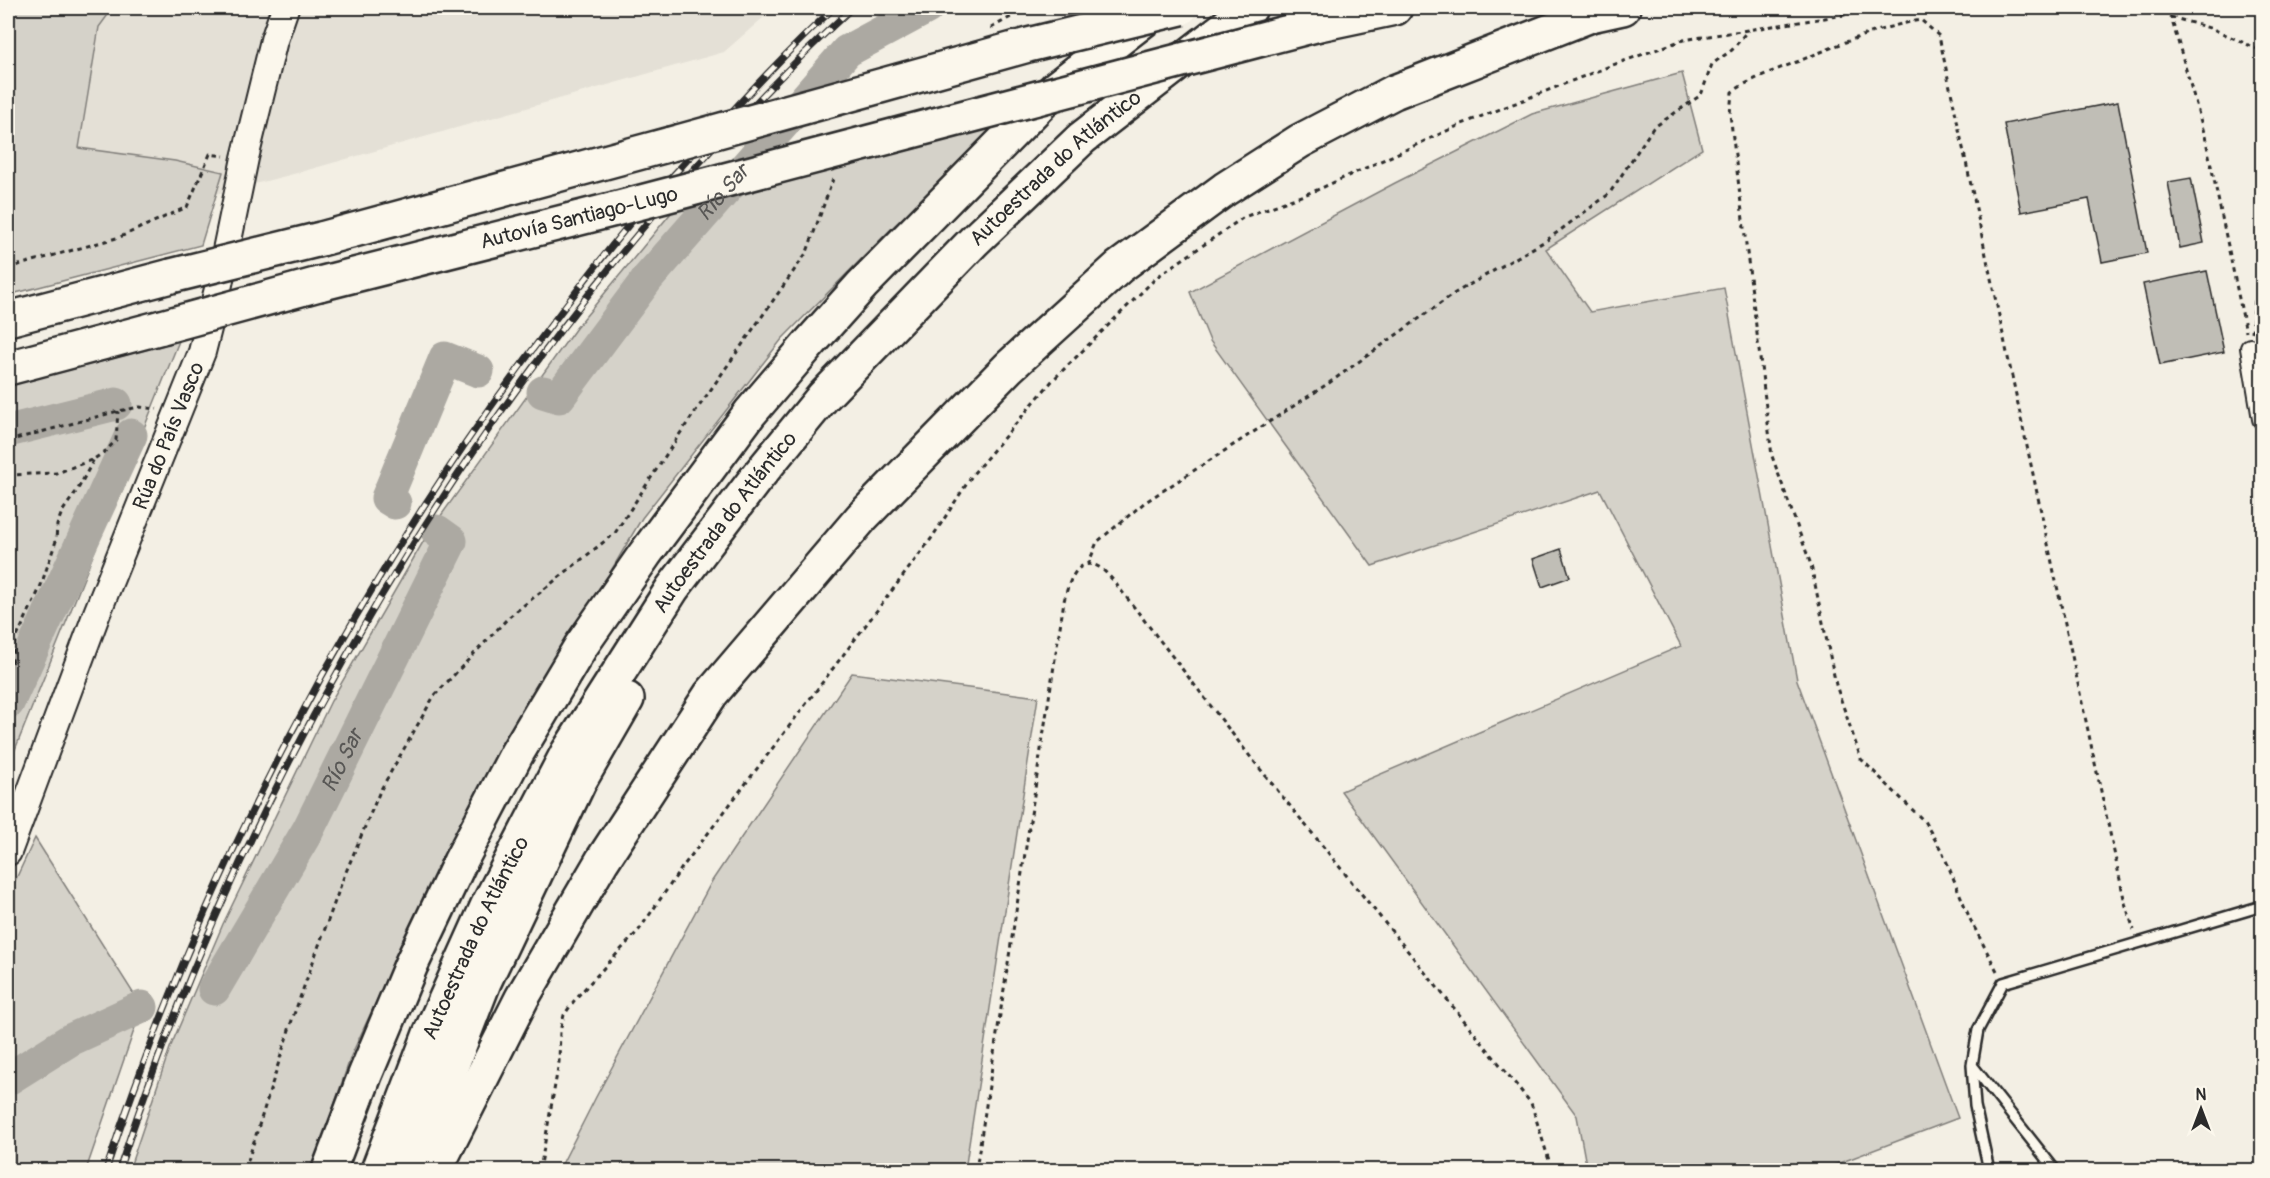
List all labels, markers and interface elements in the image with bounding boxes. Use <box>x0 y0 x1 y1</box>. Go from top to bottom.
street label: Autoestrada do Atlántico <box>964 84 1147 252</box>
water label: Río Sar <box>690 156 757 227</box>
street label: Autovía Santiago-Lugo <box>477 180 681 256</box>
street label: Rúa do País Vasco <box>126 358 210 514</box>
street label: Autoestrada do Atlántico <box>647 426 803 618</box>
water label: Río Sar <box>315 722 371 797</box>
street label: Autoestrada do Atlántico <box>416 832 535 1044</box>
north arrow <box>2171 1079 2231 1139</box>
text: N <box>2196 1085 2207 1105</box>

